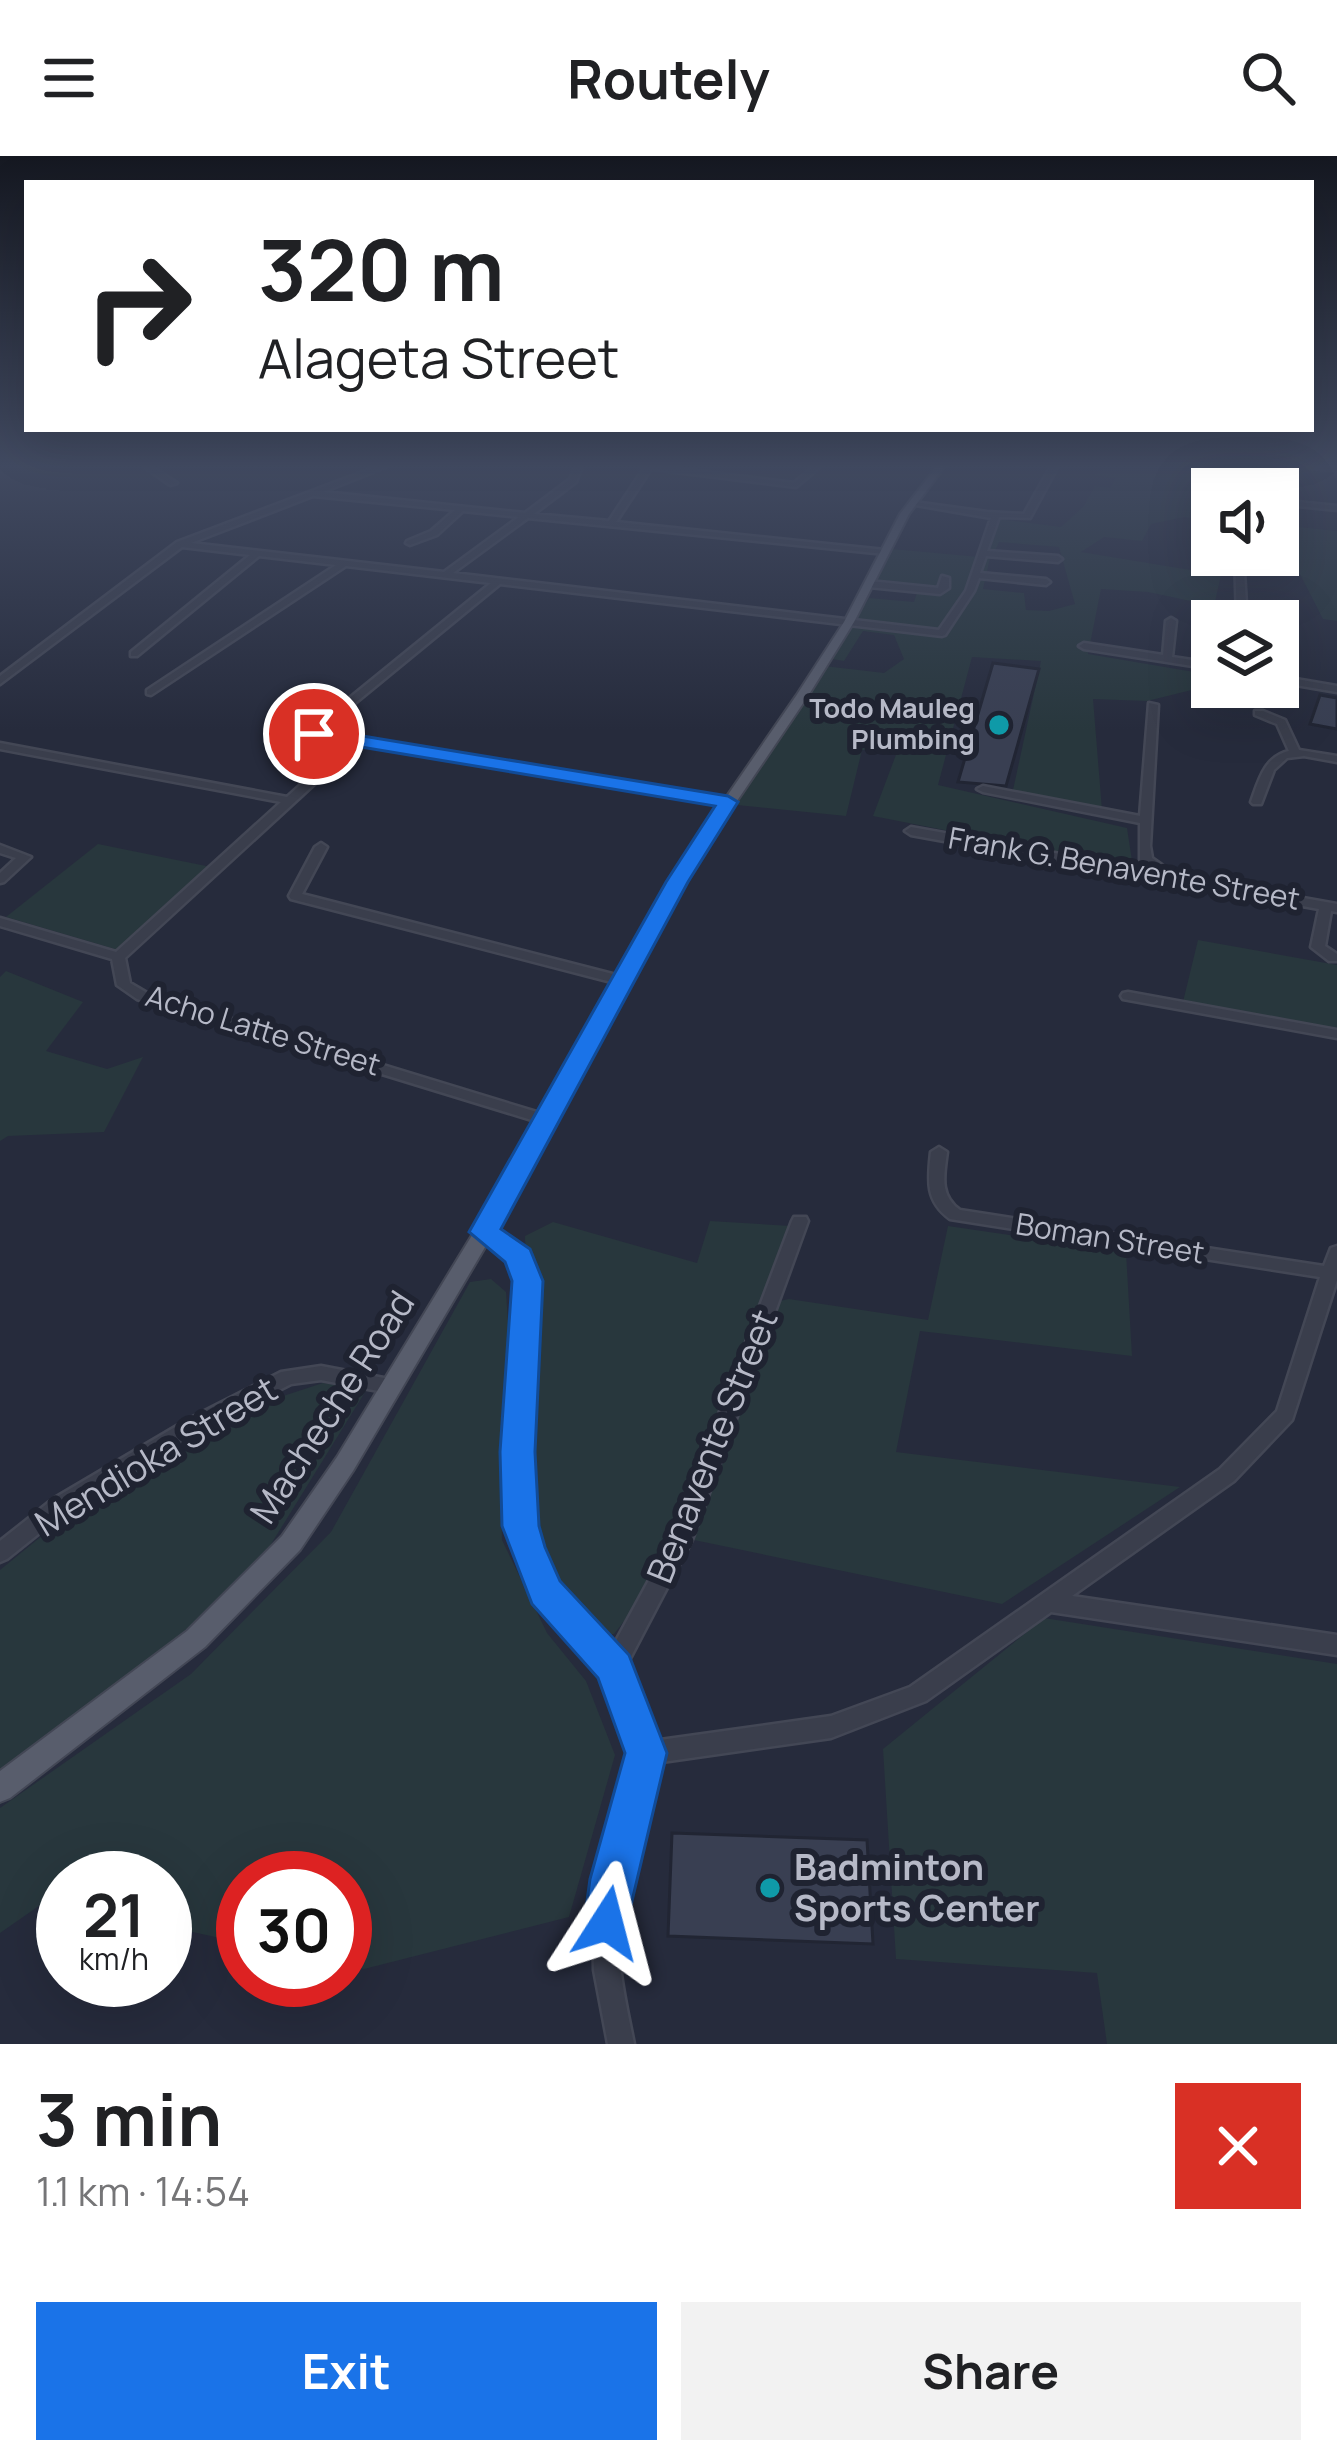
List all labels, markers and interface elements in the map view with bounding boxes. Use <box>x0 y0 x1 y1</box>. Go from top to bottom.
text: Routely <box>567 41 770 115</box>
icon: menu <box>36 45 102 111</box>
icon: search <box>1235 45 1301 111</box>
text: 320 m <box>258 211 504 326</box>
icon: right <box>60 228 216 384</box>
text: Alageta Street <box>258 320 619 394</box>
map controls <box>1191 468 1299 708</box>
button: sound <box>1191 468 1299 576</box>
button: layers <box>1191 600 1299 708</box>
pin <box>263 683 365 785</box>
place label: Todo Mauleg Plumbing <box>809 689 975 757</box>
icon: arrive <box>281 701 347 767</box>
marker: Todo Mauleg Plumbing <box>986 712 1012 738</box>
street label: Frank G. Benavente Street <box>945 816 1303 919</box>
street label: Acho Latte Street <box>141 974 386 1085</box>
street label: Boman Street <box>1013 1202 1207 1273</box>
street label: Macheche Road <box>238 1281 425 1532</box>
street label: Benavente Street <box>634 1302 789 1590</box>
street label: Mendioka Street <box>26 1364 286 1547</box>
place label: Badminton Sports Center <box>794 1842 1040 1932</box>
speed limit sign: 30 <box>216 1851 372 2007</box>
position arrow <box>544 1860 670 1986</box>
text: 21 <box>83 1873 145 1955</box>
marker: Badminton Sports Center <box>757 1875 783 1901</box>
text: km/h <box>79 1938 149 1979</box>
text: 3 min <box>36 2069 222 2168</box>
button: close <box>1175 2083 1301 2209</box>
text: 1.1 km · 14:54 <box>36 2164 250 2218</box>
button: Exit <box>36 2302 657 2440</box>
button: Share <box>681 2302 1301 2440</box>

